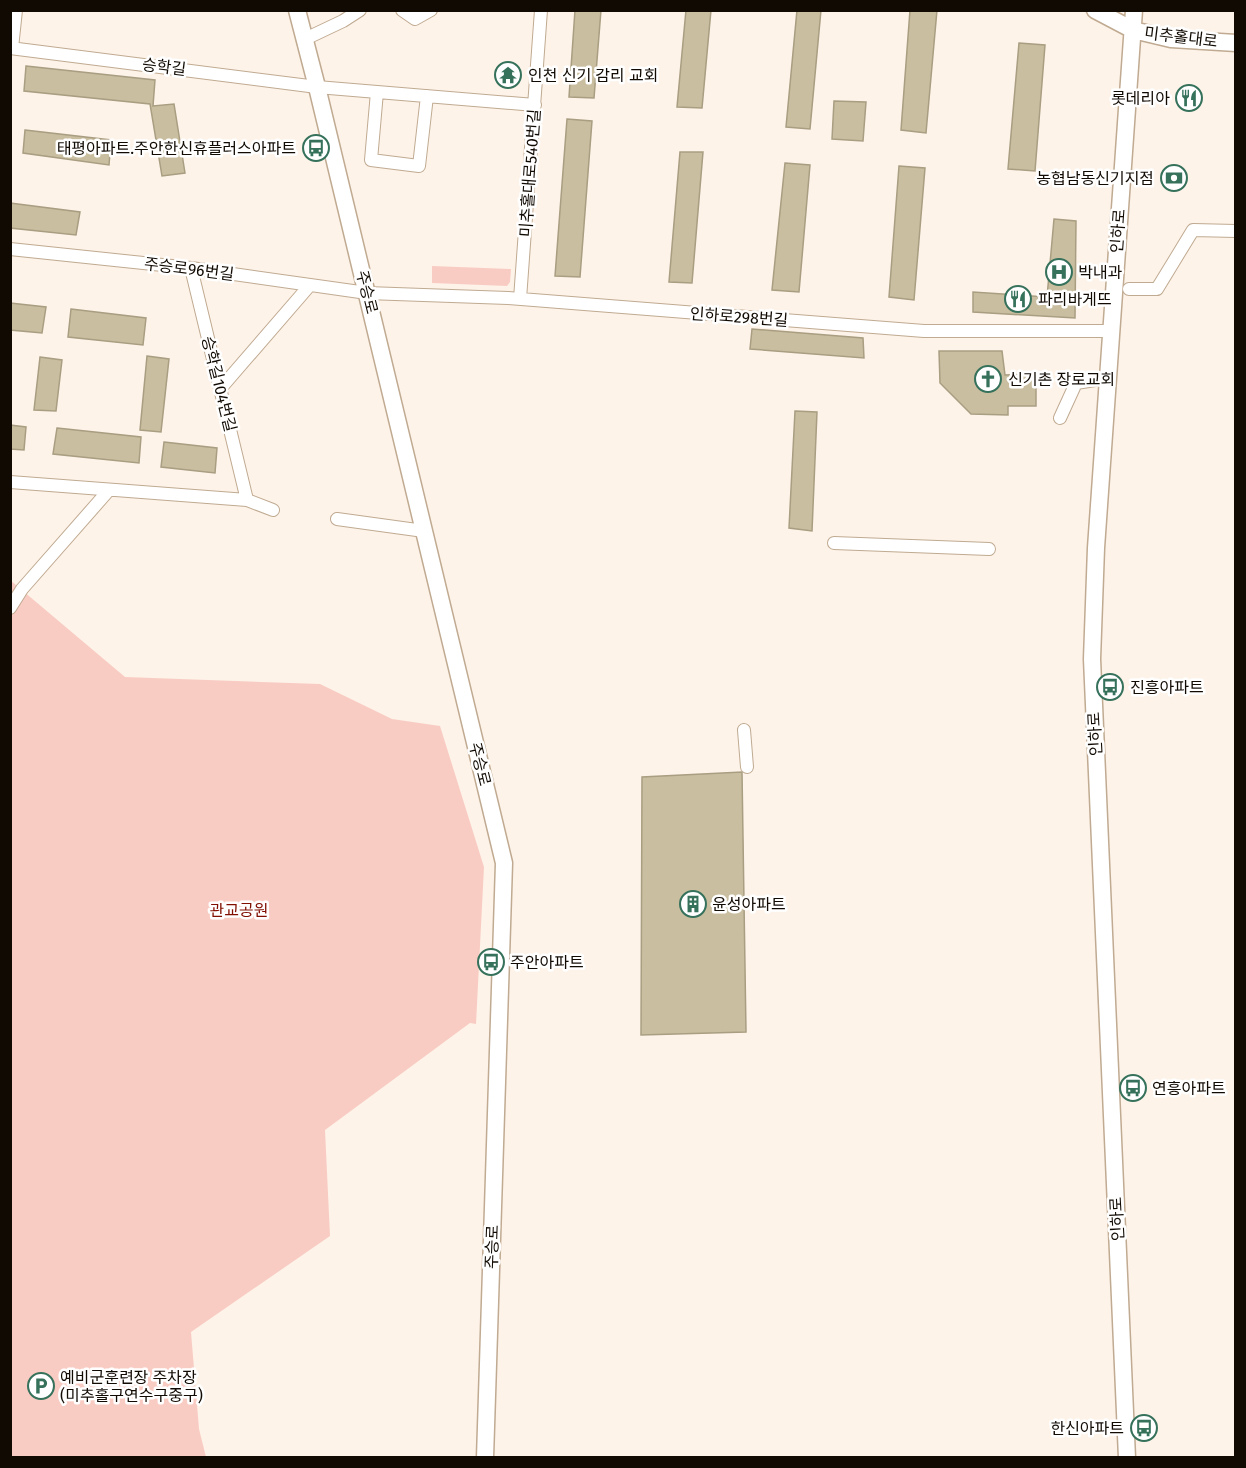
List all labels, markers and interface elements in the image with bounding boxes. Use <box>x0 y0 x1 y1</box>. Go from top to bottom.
street label: 미추홀대로 <box>1143 23 1219 51</box>
street label: 승학길 <box>141 55 187 79</box>
temple icon: 인천 신기 감리 교회 <box>493 60 523 90</box>
place label: 인천 신기 감리 교회 <box>528 66 658 85</box>
restaurant icon: 롯데리아 <box>1174 83 1204 113</box>
place label: 롯데리아 <box>1111 89 1170 108</box>
street label: 미추홀대로540번길 <box>516 108 544 238</box>
bus stop icon: 태평아파트.주안한신휴플러스아파트 <box>301 133 331 163</box>
place label: 태평아파트.주안한신휴플러스아파트 <box>57 139 296 158</box>
bank icon: 농협남동신기지점 <box>1159 163 1189 193</box>
place label: 농협남동신기지점 <box>1036 169 1154 188</box>
street label: 인하로 <box>1107 208 1129 254</box>
street label: 주승로96번길 <box>143 254 235 284</box>
hospital icon: 박내과 <box>1044 257 1074 287</box>
place label: 박내과 <box>1078 263 1122 282</box>
street label: 주승로 <box>352 268 382 316</box>
restaurant icon: 파리바게뜨 <box>1003 284 1033 314</box>
place label: 파리바게뜨 <box>1038 290 1112 309</box>
street label: 인하로298번길 <box>689 304 789 330</box>
street label: 승학길104번길 <box>198 334 240 434</box>
church icon: 신기촌 장로교회 <box>973 364 1003 394</box>
place label: 신기촌 장로교회 <box>1008 370 1115 389</box>
bus stop icon: 진흥아파트 <box>1095 672 1125 702</box>
place label: 진흥아파트 <box>1130 678 1204 697</box>
street label: 인하로 <box>1084 711 1106 757</box>
street label: 주승로 <box>465 740 495 788</box>
building icon: 윤성아파트 <box>678 889 708 919</box>
place label: 윤성아파트 <box>712 895 786 914</box>
park label: 관교공원 <box>210 901 268 920</box>
bus stop icon: 주안아파트 <box>476 947 506 977</box>
place label: 주안아파트 <box>510 953 584 972</box>
bus stop icon: 연흥아파트 <box>1118 1073 1148 1103</box>
place label: 연흥아파트 <box>1152 1079 1226 1098</box>
street label: 인하로 <box>1106 1196 1128 1242</box>
street label: 주승로 <box>482 1224 502 1269</box>
place label: 예비군훈련장 주차장 (미추홀구연수구중구) <box>60 1368 203 1405</box>
parking icon: 예비군훈련장 주차장 (미추홀구연수구중구) <box>26 1371 56 1401</box>
bus stop icon: 한신아파트 <box>1129 1413 1159 1443</box>
place label: 한신아파트 <box>1050 1419 1124 1438</box>

